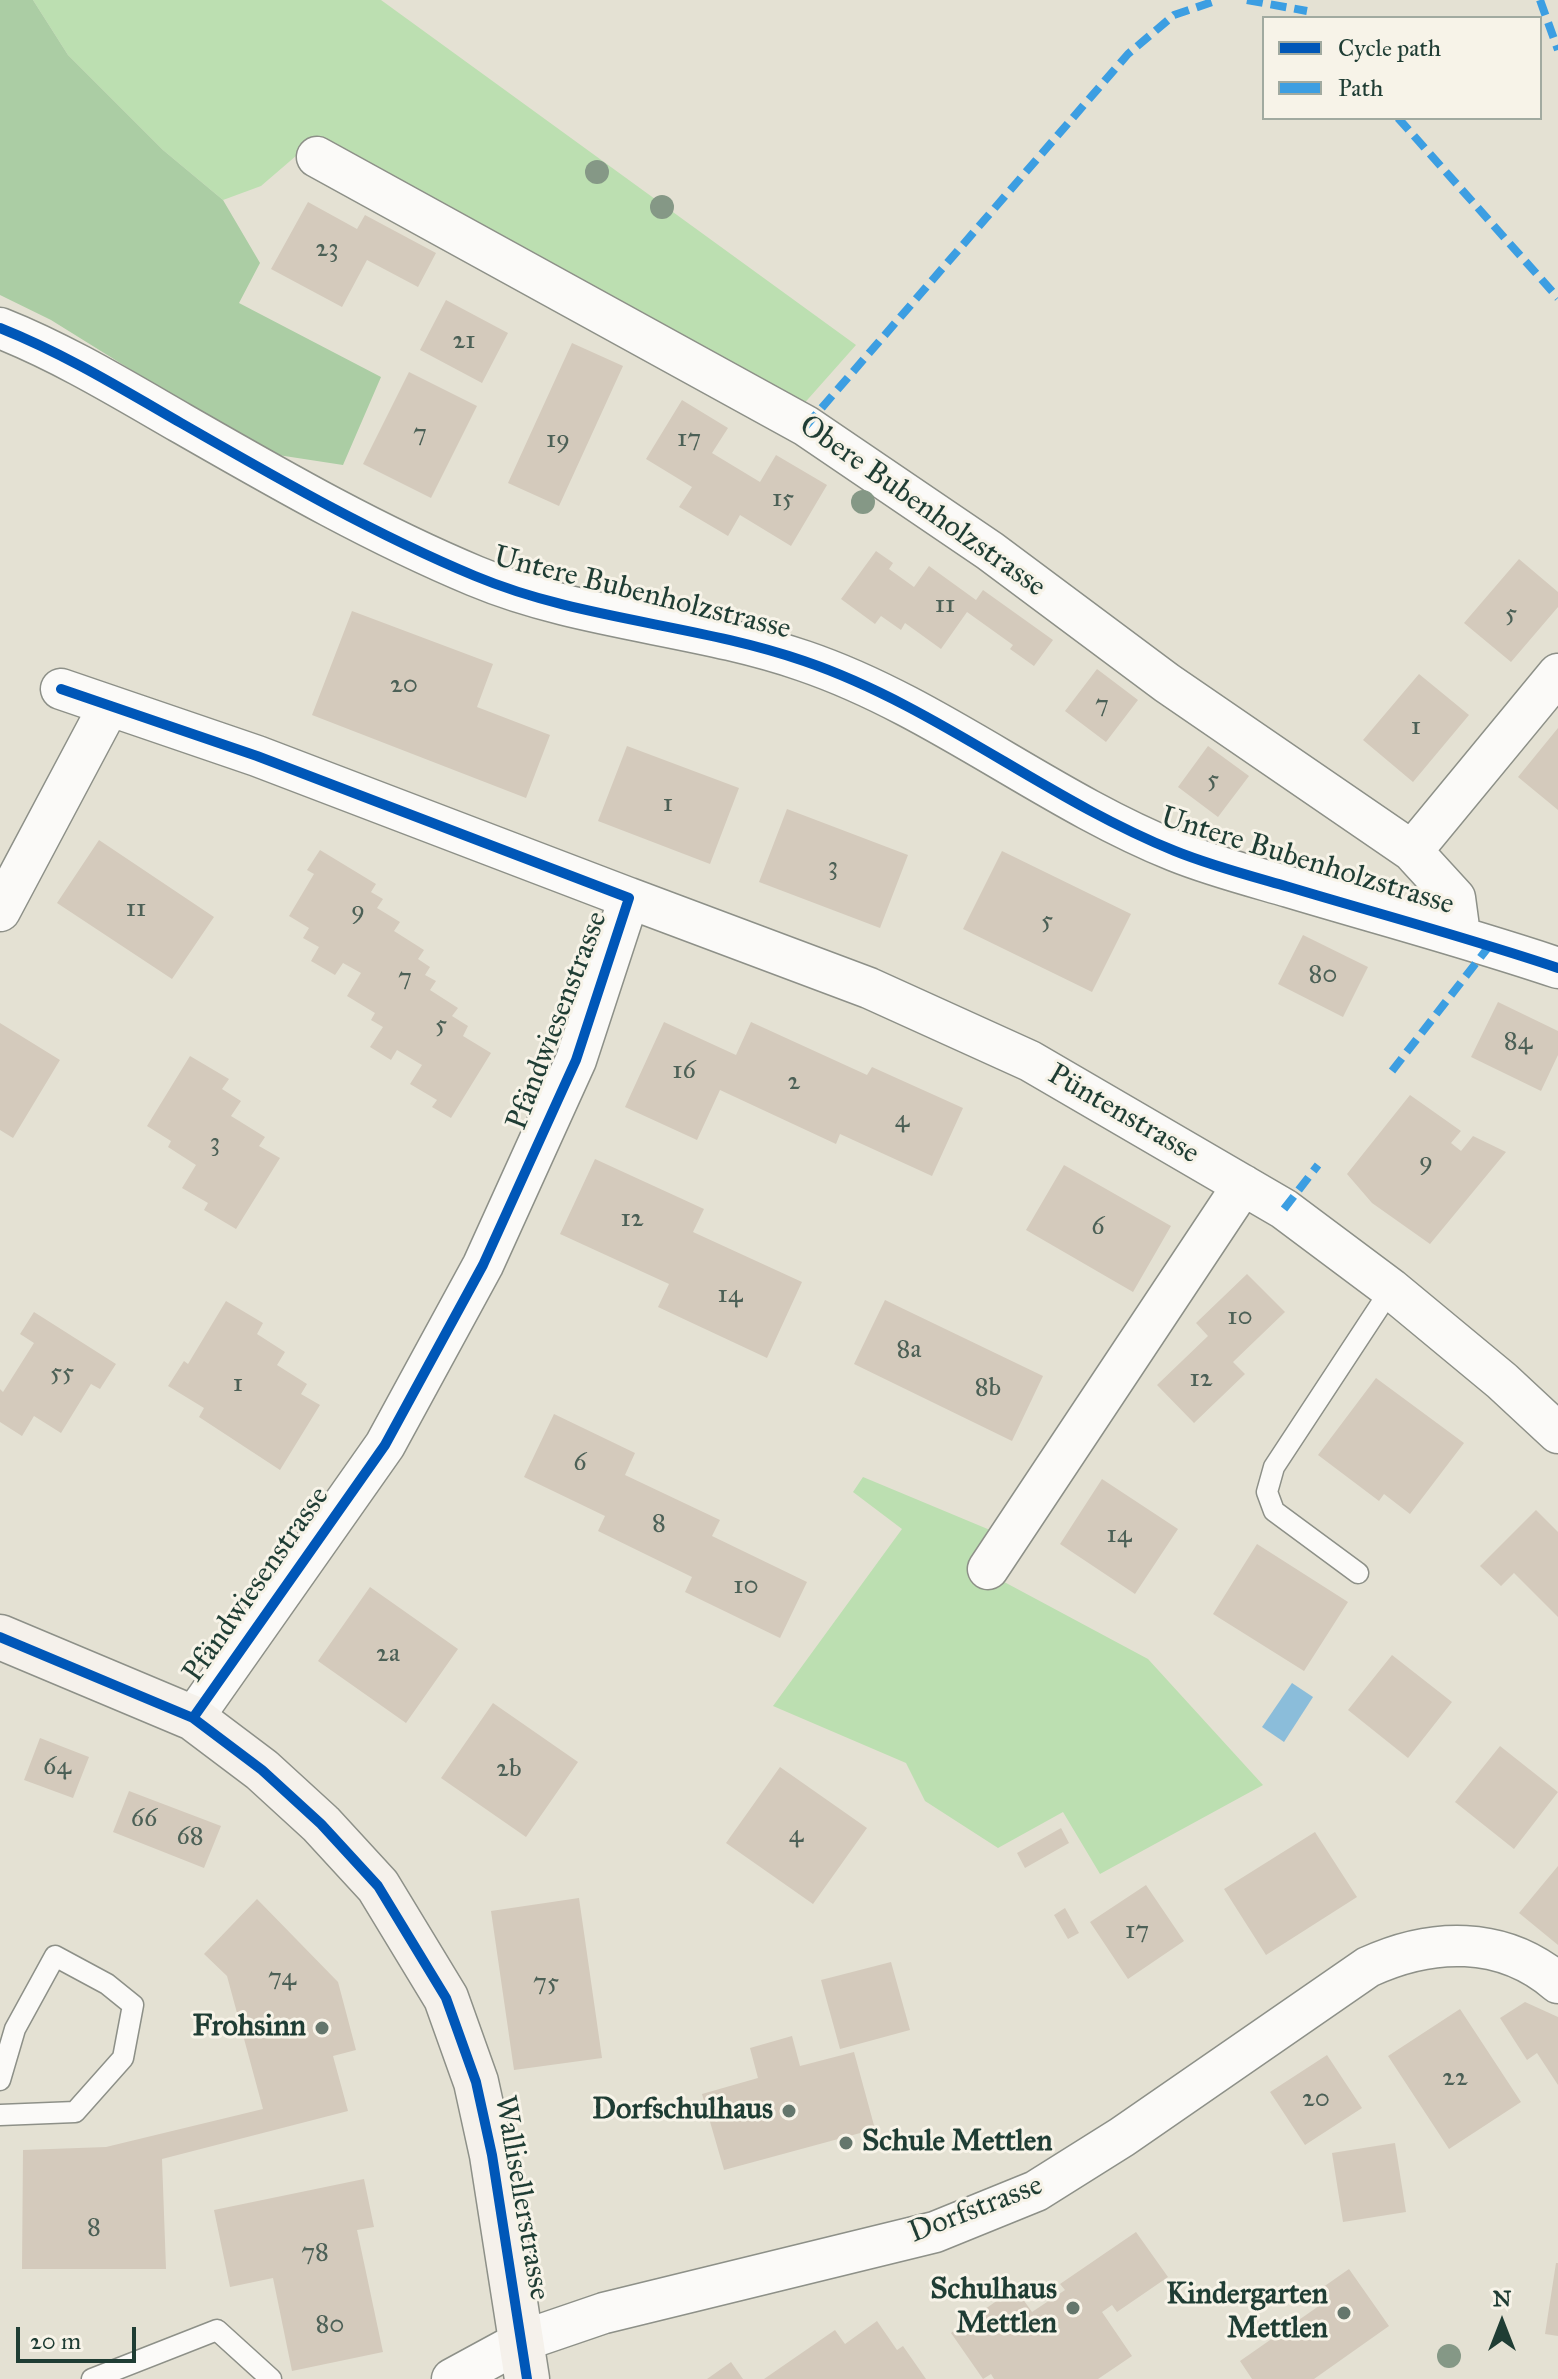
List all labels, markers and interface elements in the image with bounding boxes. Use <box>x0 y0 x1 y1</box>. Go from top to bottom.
legend <box>1262 16 1542 120</box>
text: Cycle path <box>1338 33 1441 63</box>
text: Path <box>1338 73 1383 103</box>
house number: 23 <box>315 234 339 266</box>
house number: 21 <box>452 326 476 358</box>
street label: Obere Bubenholzstrasse <box>792 408 1052 606</box>
house number: 7 <box>413 419 427 451</box>
house number: 17 <box>677 424 701 456</box>
house number: 19 <box>546 425 570 457</box>
house number: 15 <box>772 484 794 516</box>
street label: Untere Bubenholzstrasse <box>490 540 794 648</box>
house number: 11 <box>935 590 955 622</box>
house number: 5 <box>1505 599 1517 631</box>
house number: 20 <box>390 670 418 702</box>
house number: 7 <box>1095 690 1109 722</box>
house number: 1 <box>1411 712 1421 744</box>
house number: 5 <box>1207 765 1219 797</box>
house number: 1 <box>663 789 673 821</box>
street label: Untere Bubenholzstrasse <box>1156 800 1458 924</box>
house number: 3 <box>828 852 838 884</box>
house number: 11 <box>126 894 146 926</box>
house number: 9 <box>351 896 365 928</box>
house number: 5 <box>1041 906 1053 938</box>
street label: Pfändwiesenstrasse <box>500 907 616 1135</box>
house number: 80 <box>1309 960 1337 992</box>
house number: 7 <box>398 963 412 995</box>
house number: 5 <box>435 1010 447 1042</box>
house number: 84 <box>1504 1027 1532 1059</box>
house number: 16 <box>672 1056 696 1088</box>
street label: Püntenstrasse <box>1041 1057 1205 1173</box>
house number: 2 <box>788 1067 800 1099</box>
house number: 4 <box>895 1105 909 1137</box>
house number: 3 <box>210 1128 220 1160</box>
house number: 9 <box>1419 1147 1433 1179</box>
house number: 12 <box>620 1204 644 1236</box>
house number: 6 <box>1091 1212 1105 1244</box>
house number: 14 <box>718 1280 742 1312</box>
house number: 10 <box>1227 1302 1253 1334</box>
house number: 8a <box>897 1335 921 1367</box>
house number: 55 <box>50 1358 74 1390</box>
house number: 12 <box>1189 1364 1213 1396</box>
house number: 1 <box>233 1369 243 1401</box>
house number: 8b <box>975 1373 1001 1405</box>
house number: 6 <box>573 1448 587 1480</box>
street label: Pfändwiesenstrasse <box>176 1480 338 1690</box>
house number: 8 <box>652 1509 666 1541</box>
house number: 14 <box>1107 1520 1131 1552</box>
house number: 10 <box>733 1571 759 1603</box>
house number: 2a <box>376 1639 400 1671</box>
house number: 64 <box>43 1752 71 1784</box>
house number: 2b <box>496 1754 522 1786</box>
house number: 66 <box>131 1804 157 1836</box>
house number: 4 <box>789 1820 803 1852</box>
house number: 68 <box>176 1822 204 1854</box>
house number: 17 <box>1125 1916 1149 1948</box>
house number: 74 <box>268 1963 296 1995</box>
house number: 75 <box>533 1968 559 2000</box>
place label: Frohsinn <box>192 2010 306 2046</box>
marker: Frohsinn <box>313 2019 331 2037</box>
house number: 22 <box>1442 2063 1468 2095</box>
house number: 20 <box>1302 2084 1330 2116</box>
street label: Wallisellerstrasse <box>485 2093 557 2303</box>
place label: Dorfschulhaus <box>592 2093 773 2129</box>
marker: Dorfschulhaus <box>780 2102 798 2120</box>
place label: Schule Mettlen <box>862 2125 1052 2161</box>
marker: Schule Mettlen <box>837 2134 855 2152</box>
street label: Dorfstrasse <box>904 2168 1048 2252</box>
house number: 8 <box>87 2213 101 2245</box>
house number: 78 <box>301 2238 329 2270</box>
place label: Schulhaus Mettlen <box>930 2273 1057 2344</box>
place label: Kindergarten Mettlen <box>1166 2278 1328 2348</box>
north arrow <box>1462 2283 1542 2363</box>
text: N <box>1493 2285 1511 2312</box>
marker: Schulhaus Mettlen <box>1064 2299 1082 2317</box>
marker: Kindergarten Mettlen <box>1335 2304 1353 2322</box>
house number: 80 <box>316 2310 344 2342</box>
scale bar <box>20 2311 140 2361</box>
text: 20 m <box>30 2326 81 2356</box>

